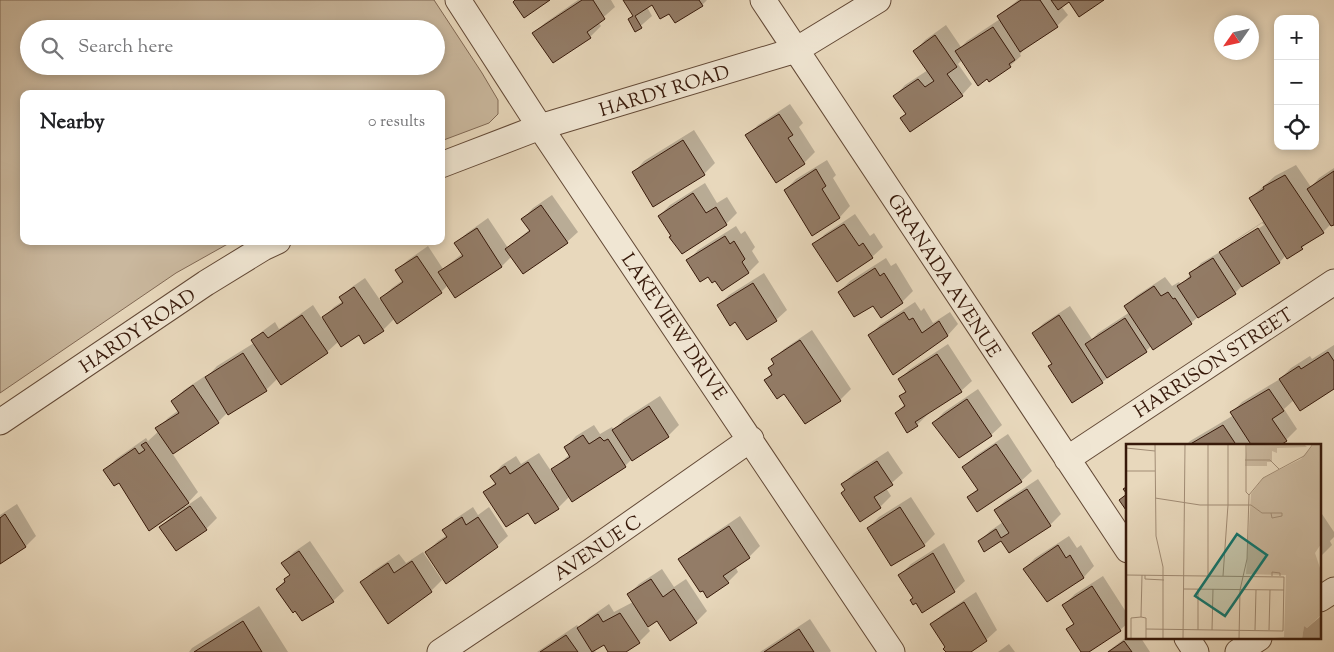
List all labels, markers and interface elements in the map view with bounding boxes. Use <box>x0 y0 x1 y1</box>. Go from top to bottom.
north arrow <box>1214 15 1259 60</box>
map controls <box>1274 15 1319 150</box>
button: + <box>1274 15 1319 60</box>
search box <box>20 20 445 75</box>
icon: search <box>38 34 66 62</box>
text: Search here <box>78 34 173 61</box>
street label: HARDY ROAD <box>596 60 733 125</box>
button: − <box>1274 60 1319 105</box>
button: locate <box>1274 105 1319 150</box>
text: Nearby <box>40 108 105 138</box>
text: 0 results <box>368 111 425 134</box>
street label: GRANADA AVENUE <box>880 189 1006 364</box>
street label: LAKEVIEW DRIVE <box>614 249 733 407</box>
street label: HARDY ROAD <box>75 283 202 381</box>
street label: HARRISON STREET <box>1129 302 1299 426</box>
inset map <box>1126 444 1322 640</box>
street label: AVENUE C <box>549 510 648 589</box>

